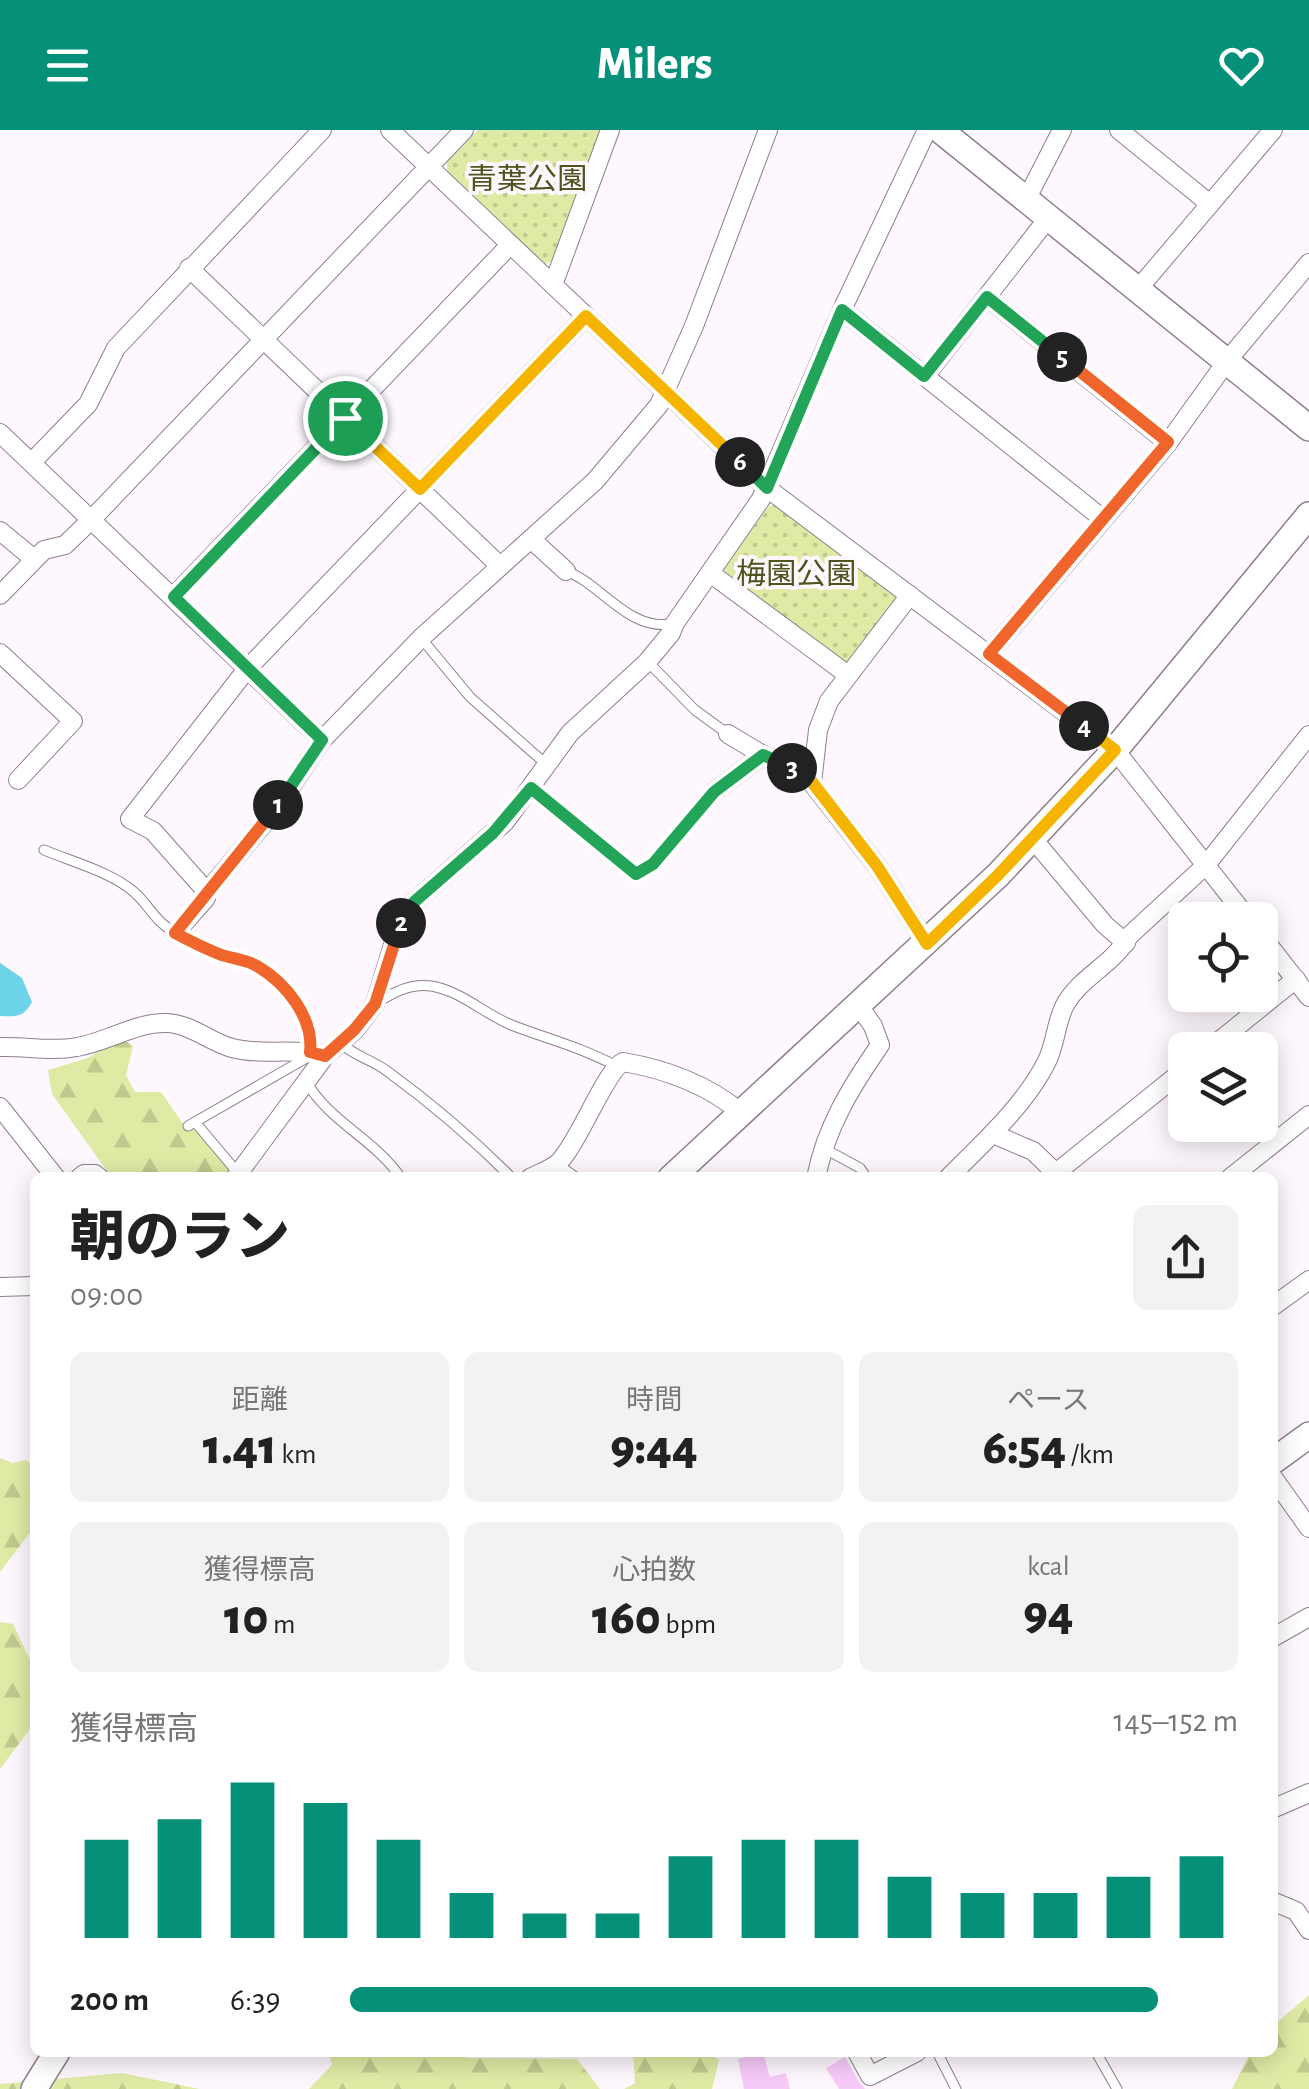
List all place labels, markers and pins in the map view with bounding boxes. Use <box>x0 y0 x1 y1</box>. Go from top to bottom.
pin: 5 <box>1037 332 1087 382</box>
pin <box>303 376 388 461</box>
pin: 6 <box>715 437 765 487</box>
pin: 4 <box>1059 701 1109 751</box>
pin: 3 <box>767 743 817 793</box>
pin: 1 <box>253 780 303 830</box>
pin: 2 <box>376 898 426 948</box>

